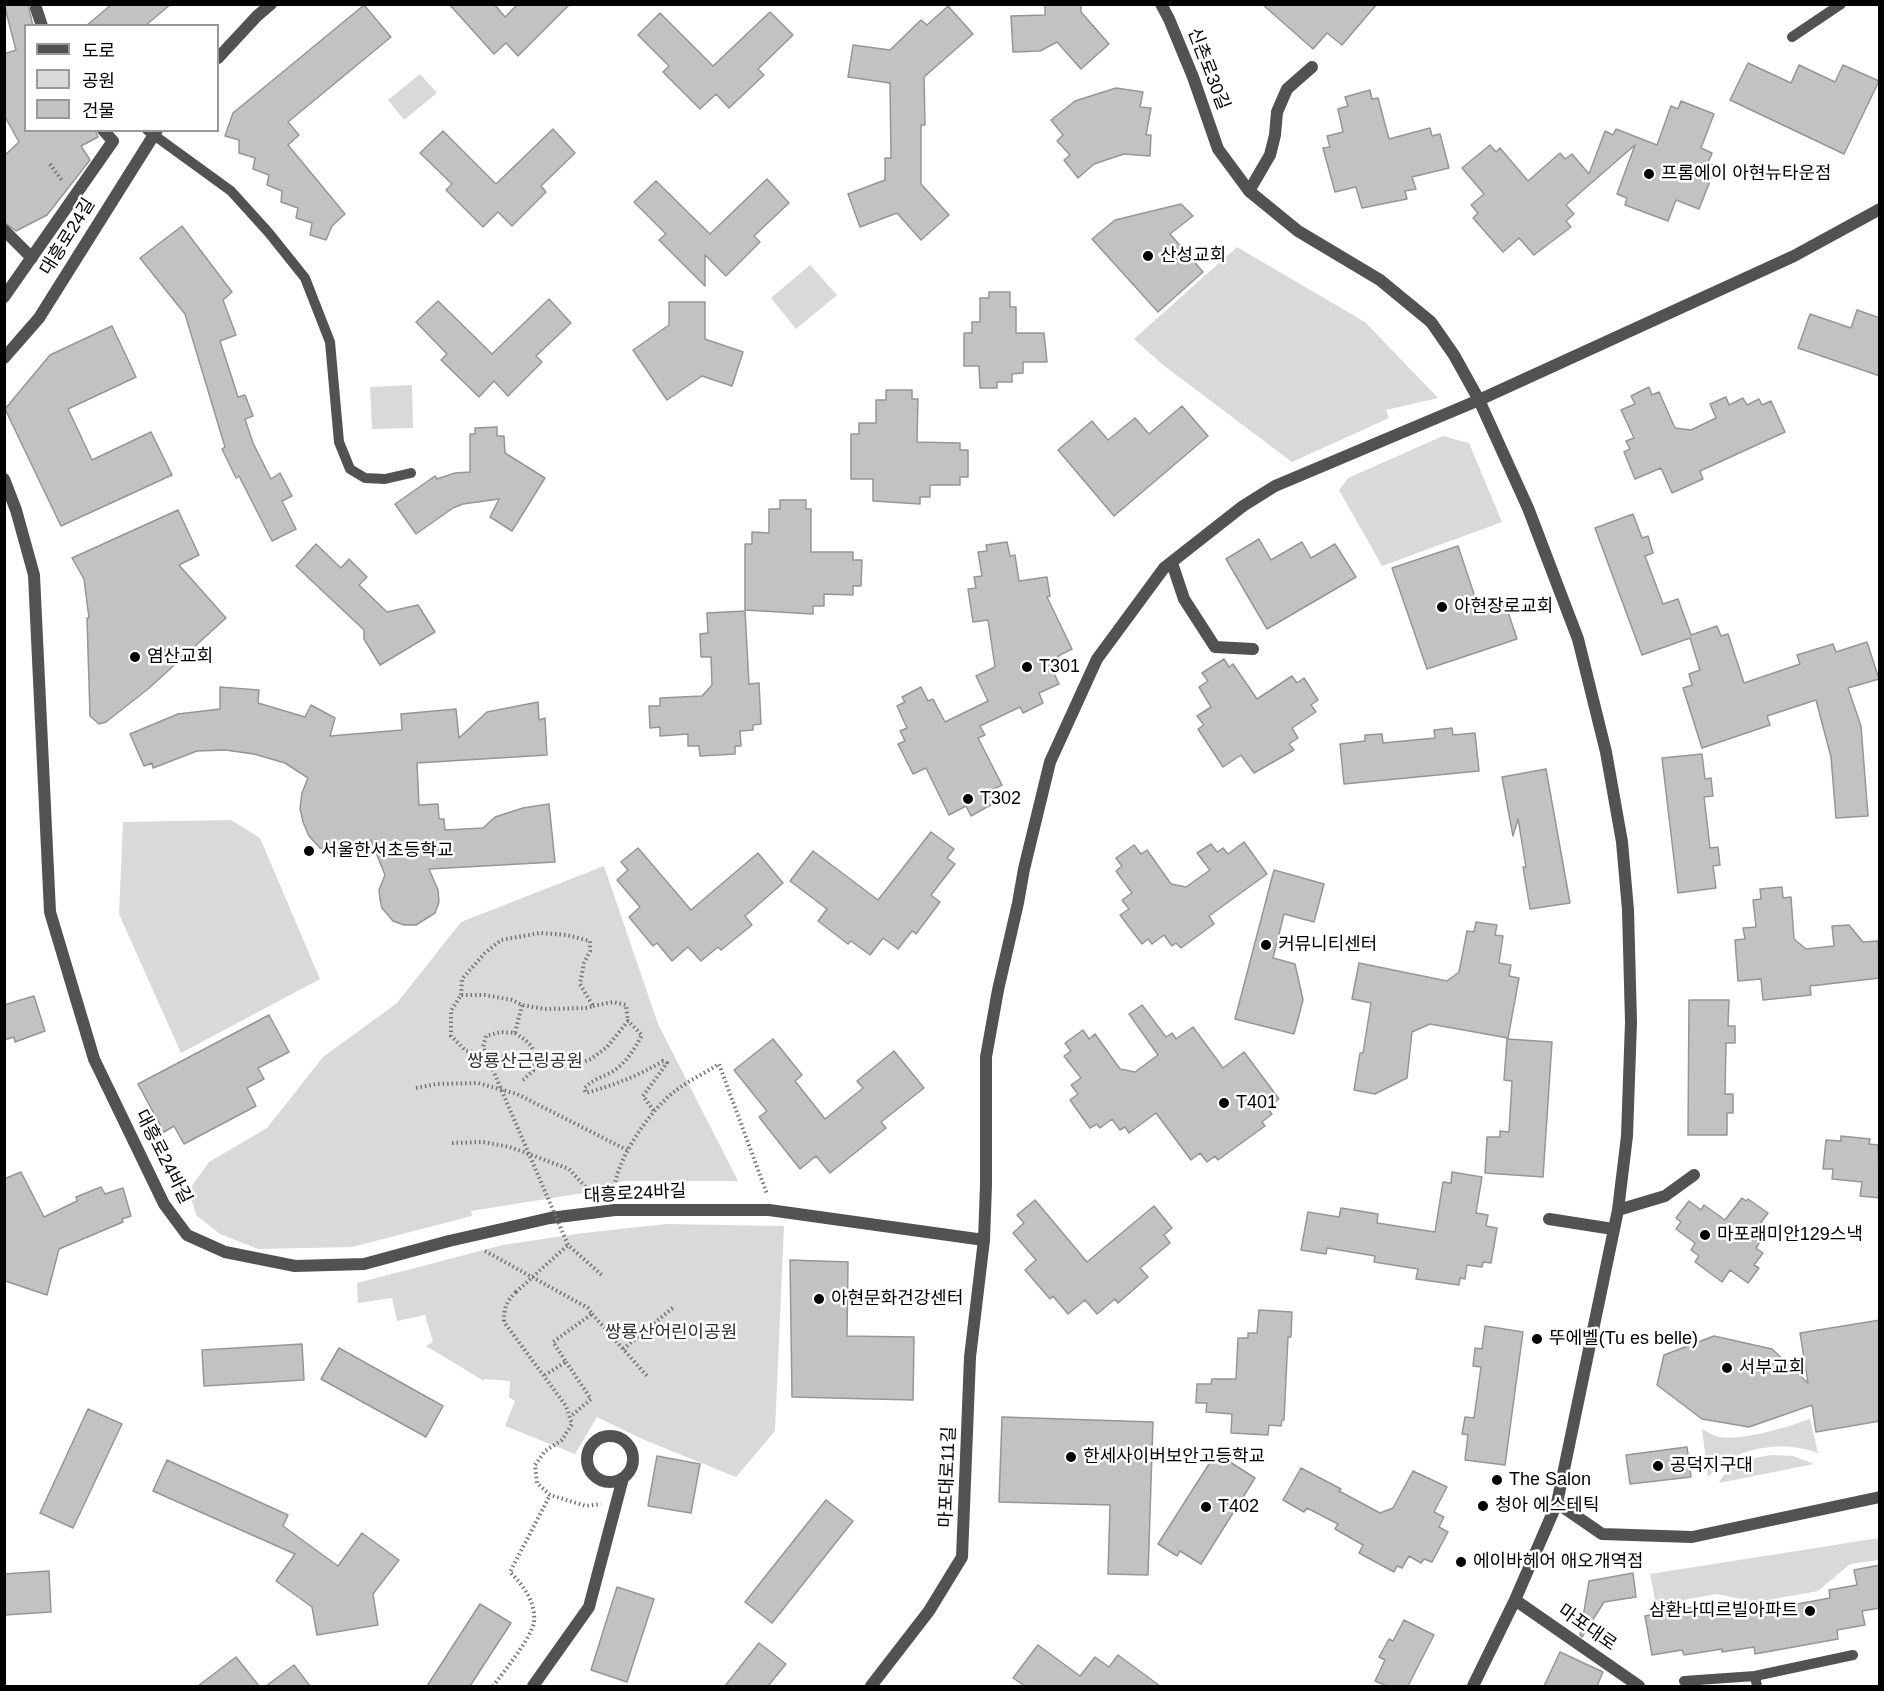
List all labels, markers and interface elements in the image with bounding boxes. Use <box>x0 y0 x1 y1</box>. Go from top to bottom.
legend <box>24 24 219 132</box>
street label: 신촌로30길 <box>1182 25 1234 113</box>
text: 도로 <box>82 41 115 61</box>
text: 공원 <box>82 71 115 91</box>
text: 건물 <box>82 101 115 121</box>
place label: 프롬에이 아현뉴타운점 <box>1661 163 1832 185</box>
marker: 프롬에이 아현뉴타운점 <box>1642 167 1656 181</box>
street label: 대흥로24길 <box>36 195 100 279</box>
place label: 산성교회 <box>1160 245 1226 267</box>
marker: 산성교회 <box>1141 249 1155 263</box>
place label: 아현장로교회 <box>1454 596 1553 618</box>
marker: 아현장로교회 <box>1435 600 1449 614</box>
place label: 염산교회 <box>147 646 213 668</box>
marker: 염산교회 <box>128 650 142 664</box>
place label: T301 <box>1039 656 1080 678</box>
marker: T301 <box>1020 660 1034 674</box>
place label: T302 <box>980 788 1021 810</box>
marker: T302 <box>961 792 975 806</box>
place label: 서울한서초등학교 <box>321 840 453 862</box>
marker: 서울한서초등학교 <box>302 844 316 858</box>
place label: 커뮤니티센터 <box>1278 934 1377 956</box>
marker: 커뮤니티센터 <box>1259 938 1273 952</box>
park label: 쌍룡산근링공원 <box>467 1051 583 1073</box>
place label: T401 <box>1236 1092 1277 1114</box>
marker: T401 <box>1217 1096 1231 1110</box>
street label: 대흥로24바길 <box>130 1106 196 1208</box>
street label: 대흥로24바길 <box>583 1181 687 1207</box>
place label: 마포래미안129스낵 <box>1717 1224 1863 1246</box>
marker: 마포래미안129스낵 <box>1698 1228 1712 1242</box>
place label: 아현문화건강센터 <box>831 1288 963 1310</box>
marker: 아현문화건강센터 <box>812 1292 826 1306</box>
park label: 쌍룡산어린이공원 <box>605 1322 737 1344</box>
place label: 뚜에벨(Tu es belle) <box>1549 1328 1698 1350</box>
marker: 뚜에벨(Tu es belle) <box>1530 1332 1544 1346</box>
place label: 서부교회 <box>1739 1357 1805 1379</box>
marker: 서부교회 <box>1720 1361 1734 1375</box>
street label: 마포대로11길 <box>935 1426 961 1528</box>
place label: 한세사이버보안고등학교 <box>1083 1446 1265 1468</box>
marker: 한세사이버보안고등학교 <box>1064 1450 1078 1464</box>
place label: 공덕지구대 <box>1670 1455 1753 1477</box>
marker: 공덕지구대 <box>1651 1459 1665 1473</box>
place label: The Salon <box>1509 1469 1591 1491</box>
marker: The Salon <box>1490 1473 1504 1487</box>
place label: 청아 에스테틱 <box>1495 1495 1599 1517</box>
place label: T402 <box>1218 1496 1259 1518</box>
marker: 청아 에스테틱 <box>1476 1499 1490 1513</box>
marker: T402 <box>1199 1500 1213 1514</box>
place label: 에이바헤어 애오개역점 <box>1473 1551 1644 1573</box>
marker: 에이바헤어 애오개역점 <box>1454 1555 1468 1569</box>
street label: 마포대로 <box>1554 1600 1620 1656</box>
place label: 삼환나띠르빌아파트 <box>1649 1600 1798 1622</box>
marker: 삼환나띠르빌아파트 <box>1803 1604 1817 1618</box>

